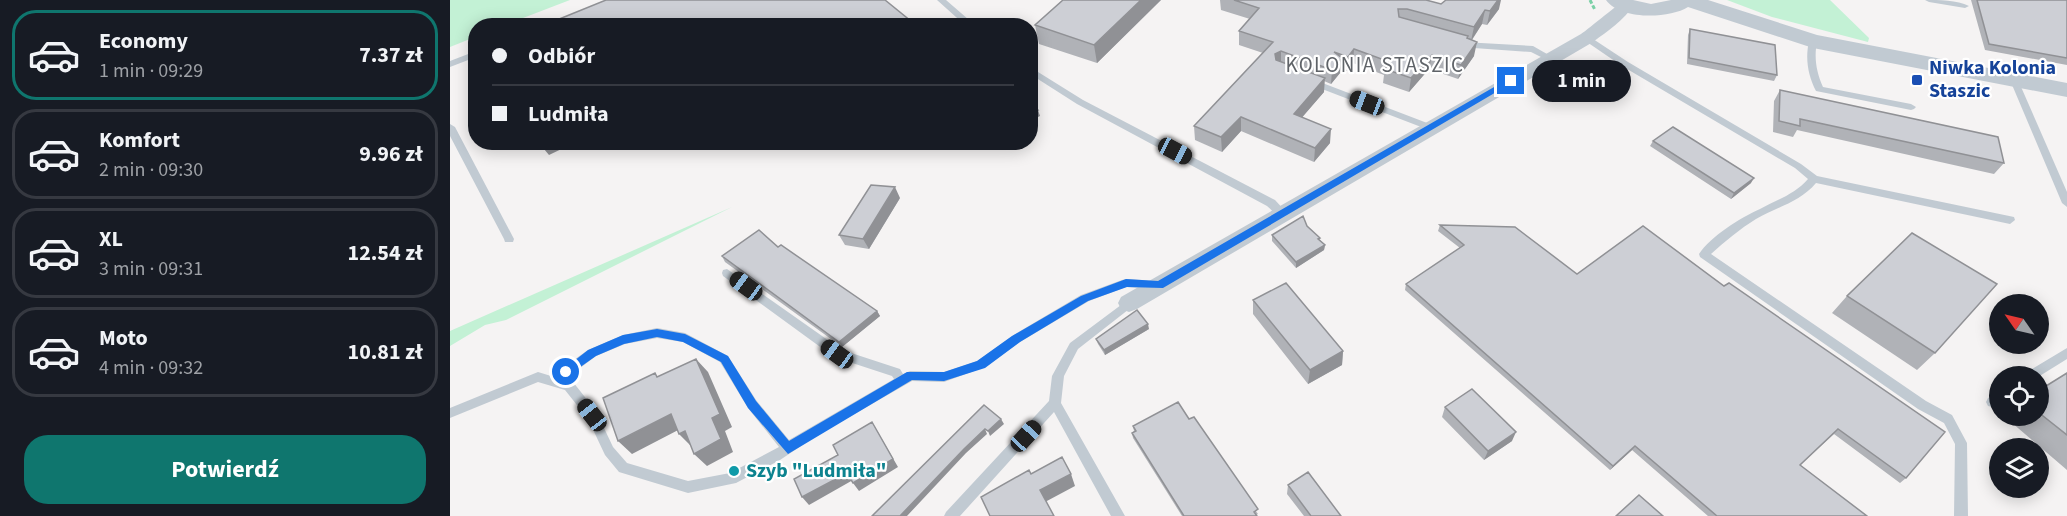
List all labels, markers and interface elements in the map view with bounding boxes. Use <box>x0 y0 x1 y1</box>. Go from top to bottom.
text: Economy <box>99 25 188 57</box>
icon: car <box>27 28 81 82</box>
text: 7.37 zł <box>359 39 423 71</box>
text: Odbiór <box>528 40 595 72</box>
district label: KOLONIA STASZIC <box>1285 50 1465 80</box>
place label: Niwka Kolonia Staszic <box>1929 54 2056 105</box>
text: 1 min · 09:29 <box>99 57 203 85</box>
callout: 1 min <box>1532 60 1631 102</box>
route end <box>1497 67 1524 94</box>
text: 1 min <box>1557 67 1606 95</box>
marker: Niwka Kolonia Staszic <box>1910 73 1924 87</box>
car <box>1347 88 1387 118</box>
text: Ludmiła <box>528 98 609 130</box>
text: Komfort <box>99 124 180 156</box>
icon: car <box>27 127 81 181</box>
car <box>1155 135 1195 167</box>
text: 9.96 zł <box>359 138 423 170</box>
text: 2 min · 09:30 <box>99 156 203 184</box>
text: XL <box>99 223 123 255</box>
icon: car <box>27 226 81 280</box>
text: 12.54 zł <box>348 237 423 269</box>
text: 3 min · 09:31 <box>99 255 203 283</box>
car <box>726 268 766 304</box>
north arrow <box>1989 294 2049 354</box>
map controls <box>1989 294 2049 498</box>
text: Moto <box>99 322 148 354</box>
icon: car <box>27 325 81 379</box>
text: 10.81 zł <box>348 336 423 368</box>
car <box>817 336 857 372</box>
text: 4 min · 09:32 <box>99 354 203 382</box>
route start <box>552 358 579 385</box>
button: locate <box>1989 366 2049 426</box>
car <box>574 395 610 435</box>
car <box>1007 417 1045 455</box>
button: Potwierdź <box>24 435 426 504</box>
button: layers <box>1989 438 2049 498</box>
place label: Szyb "Ludmiła" <box>746 457 887 485</box>
marker: Szyb "Ludmiła" <box>727 464 741 478</box>

